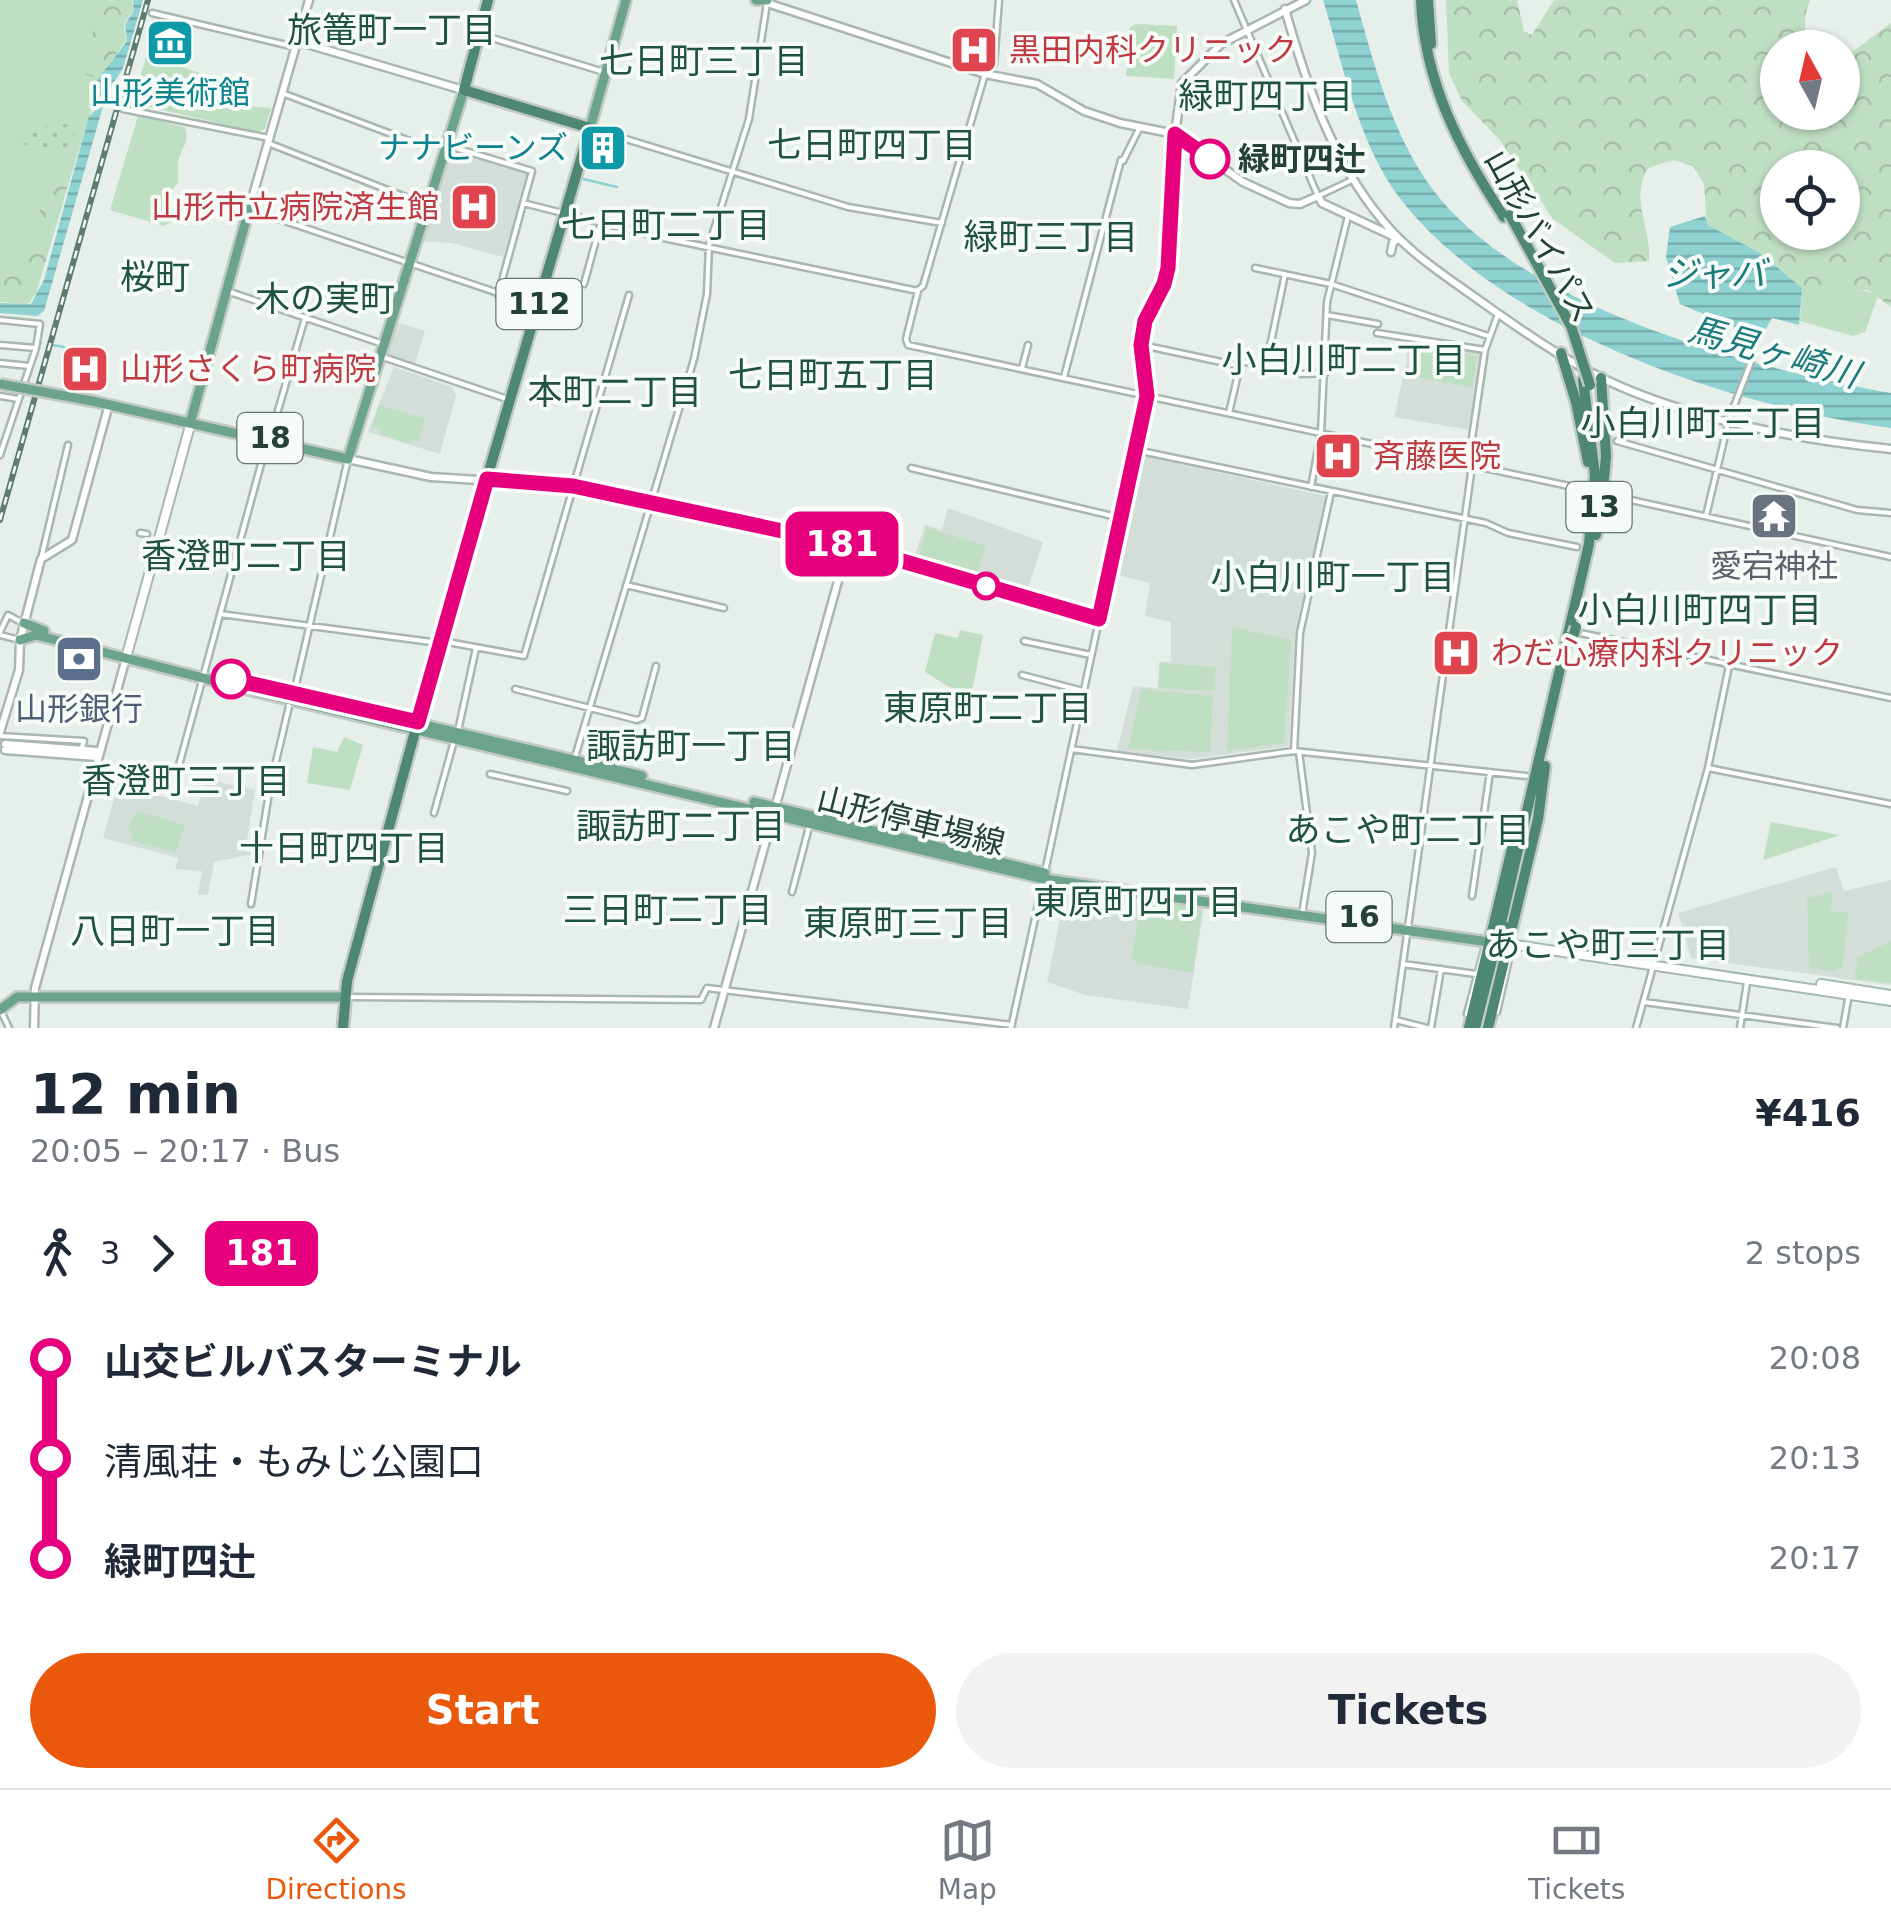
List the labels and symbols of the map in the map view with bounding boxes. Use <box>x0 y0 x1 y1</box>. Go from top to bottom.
district label: 旅篭町一丁目 <box>287 10 497 50</box>
museum icon: 山形美術館 <box>144 17 196 69</box>
hospital icon: 黒田内科クリニック <box>948 24 1000 76</box>
north arrow <box>1760 30 1860 130</box>
place label: 黒田内科クリニック <box>1009 31 1297 69</box>
district label: 七日町三丁目 <box>599 41 809 81</box>
place label: 山形美術館 <box>90 74 250 112</box>
district label: 緑町四丁目 <box>1178 76 1354 116</box>
building icon: ナナビーンズ <box>577 122 629 174</box>
district label: 七日町四丁目 <box>767 125 977 165</box>
place label: ナナビーンズ <box>378 129 568 167</box>
marker: 緑町四辻 <box>1191 140 1229 178</box>
place label: 緑町四辻 <box>1238 140 1366 178</box>
street label: 山形バイパス <box>1477 143 1603 329</box>
hospital icon: 山形市立病院済生館 <box>448 181 500 233</box>
place label: 山形市立病院済生館 <box>151 188 439 226</box>
district label: 七日町二丁目 <box>561 205 771 245</box>
district label: 緑町三丁目 <box>963 217 1139 257</box>
water label: ジャバ <box>1662 254 1771 294</box>
district label: 桜町 <box>120 257 190 297</box>
district label: 木の実町 <box>255 279 395 319</box>
road number: 112 <box>496 279 582 329</box>
water label: 馬見ヶ崎川 <box>1684 309 1867 396</box>
district label: 小白川町二丁目 <box>1221 340 1467 380</box>
hospital icon: 山形さくら町病院 <box>59 343 111 395</box>
place label: 山形さくら町病院 <box>120 350 376 388</box>
district label: 七日町五丁目 <box>728 355 938 395</box>
district label: 本町二丁目 <box>527 372 703 412</box>
district label: 小白川町三丁目 <box>1580 403 1826 443</box>
road number: 18 <box>238 413 302 463</box>
hospital icon: 斉藤医院 <box>1312 430 1364 482</box>
place label: 斉藤医院 <box>1373 437 1501 475</box>
road number: 13 <box>1566 482 1632 532</box>
temple icon: 愛宕神社 <box>1748 490 1800 542</box>
line badge: 181 <box>784 512 900 576</box>
district label: 香澄町二丁目 <box>141 536 351 576</box>
place label: 愛宕神社 <box>1710 547 1838 585</box>
district label: 小白川町一丁目 <box>1210 557 1456 597</box>
unlabelled marker <box>973 573 999 599</box>
district label: 小白川町四丁目 <box>1577 590 1823 630</box>
hospital icon: わだ心療内科クリニック <box>1430 627 1482 679</box>
bank icon: 山形銀行 <box>53 633 105 685</box>
place label: わだ心療内科クリニック <box>1491 634 1843 672</box>
unlabelled marker <box>212 660 250 698</box>
district label: 東原町二丁目 <box>883 688 1093 728</box>
place label: 山形銀行 <box>15 690 143 728</box>
district label: 諏訪町一丁目 <box>586 726 796 766</box>
district label: 香澄町三丁目 <box>81 761 291 801</box>
street label: 山形停車場線 <box>813 779 1009 863</box>
district label: 諏訪町二丁目 <box>576 806 786 846</box>
district label: あこや町二丁目 <box>1285 810 1531 850</box>
district label: 十日町四丁目 <box>239 828 449 868</box>
district label: 東原町四丁目 <box>1033 882 1243 922</box>
district label: 三日町二丁目 <box>563 890 773 930</box>
road number: 16 <box>1326 892 1392 942</box>
district label: 東原町三丁目 <box>803 903 1013 943</box>
district label: 八日町一丁目 <box>70 911 280 951</box>
district label: あこや町三丁目 <box>1485 925 1731 965</box>

